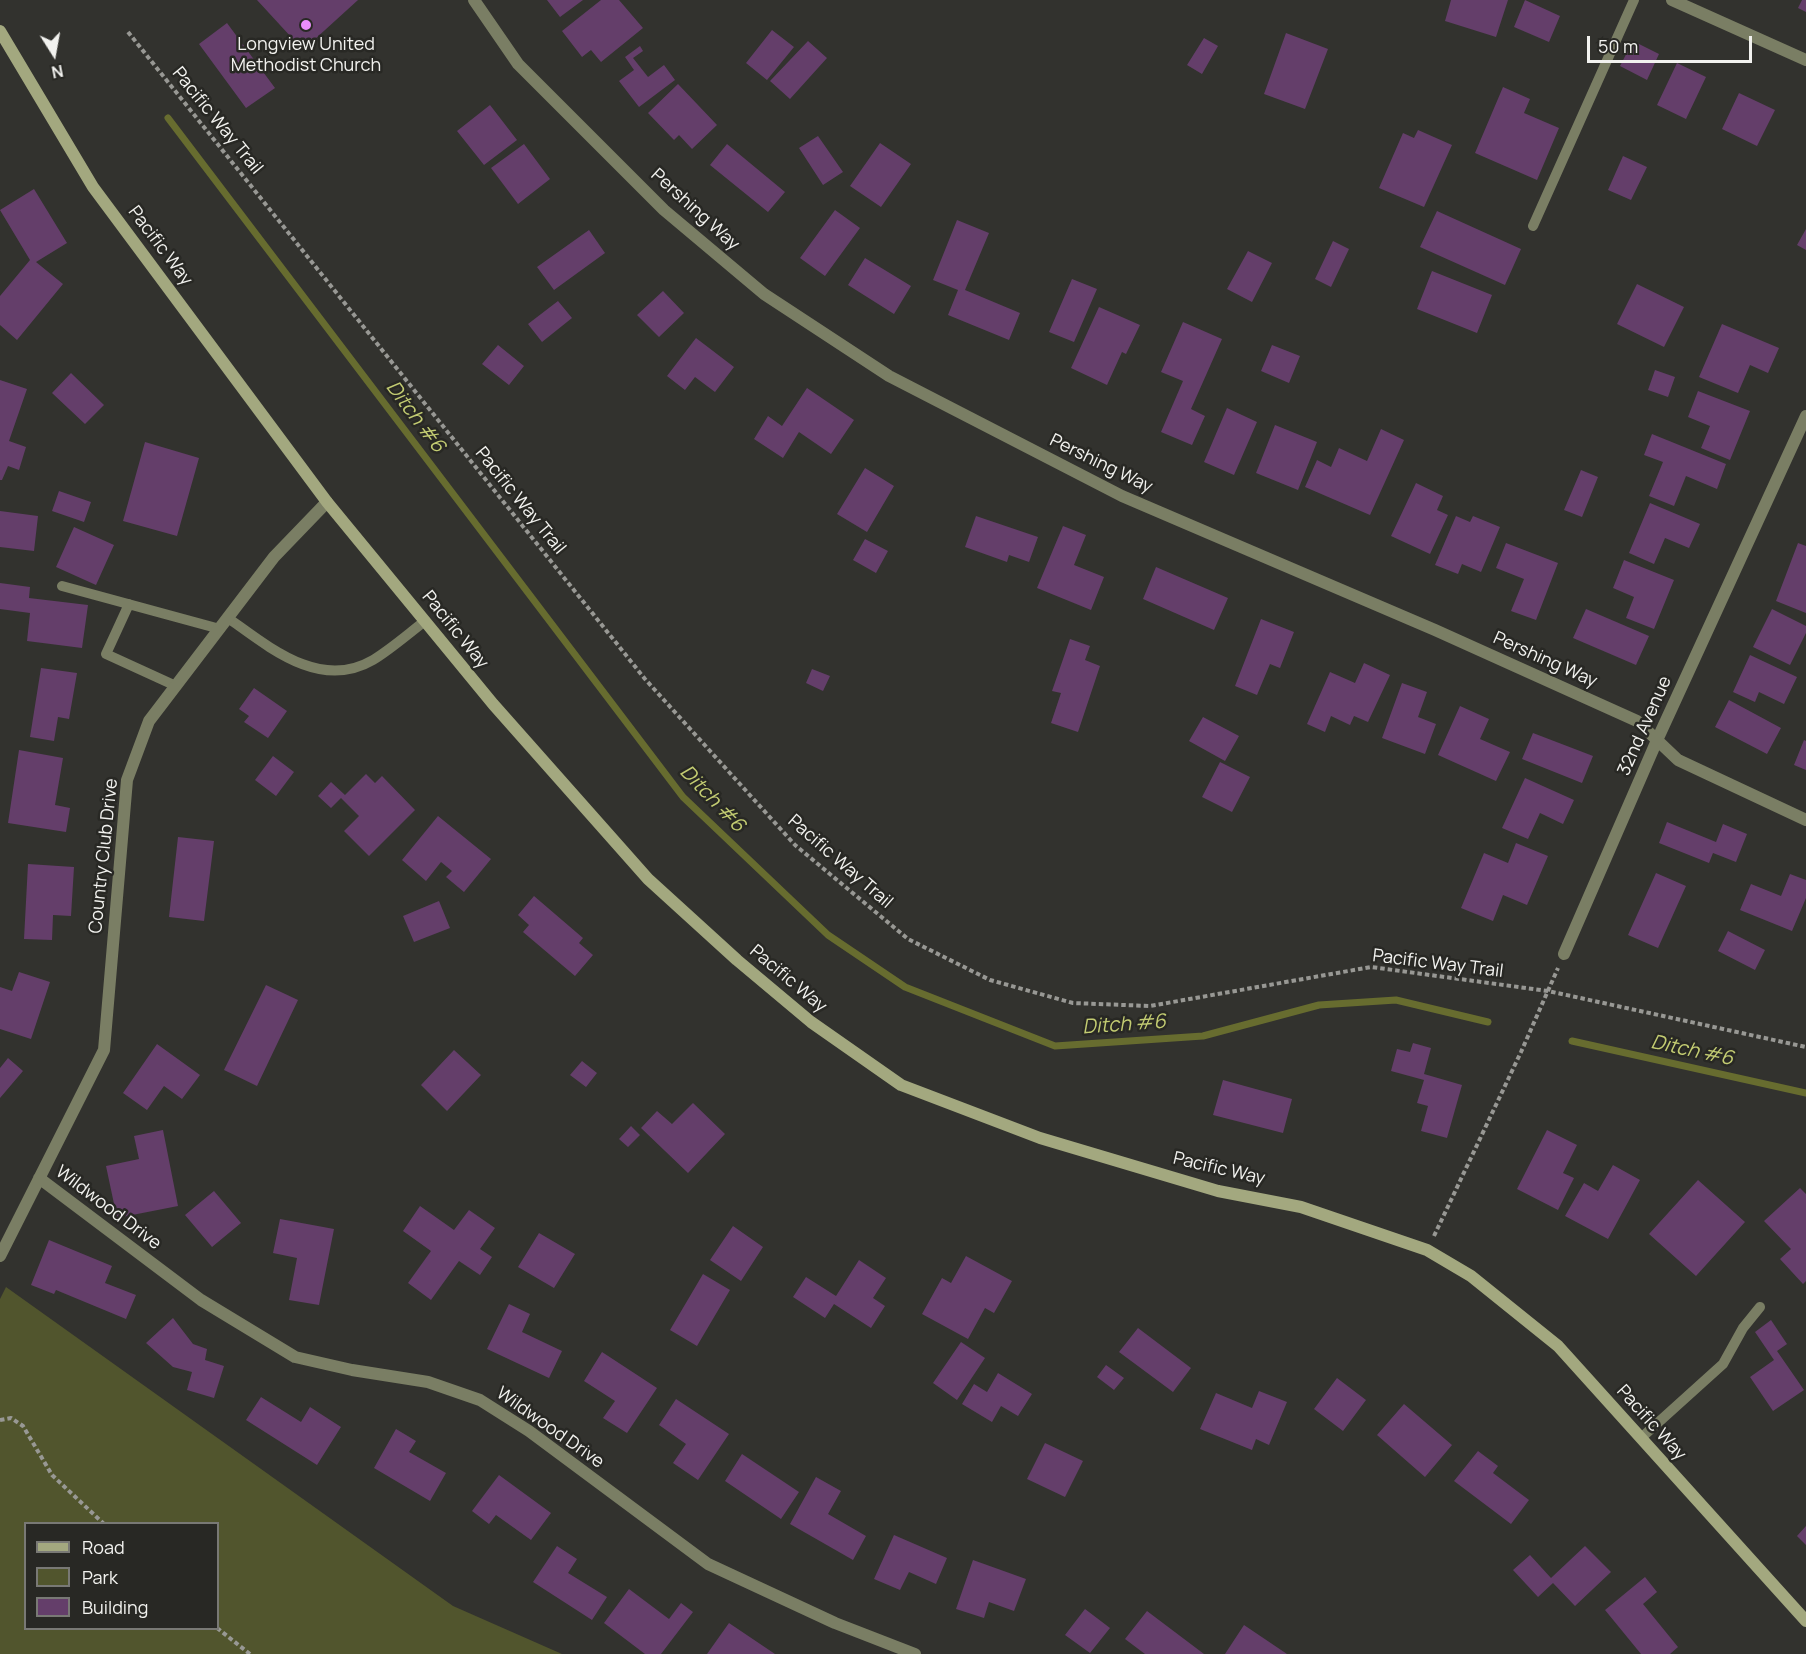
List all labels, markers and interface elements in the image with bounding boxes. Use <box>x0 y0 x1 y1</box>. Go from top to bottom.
marker: Longview United Methodist Church <box>299 18 313 32</box>
north arrow <box>24 24 84 84</box>
scale bar <box>1590 24 1755 62</box>
place label: Longview United Methodist Church <box>231 34 381 76</box>
text: 50 m <box>1598 34 1638 58</box>
text: N <box>50 60 65 84</box>
street label: Pacific Way Trail <box>167 63 267 179</box>
street label: Pershing Way <box>646 165 744 255</box>
street label: Pacific Way <box>123 202 197 290</box>
water label: Ditch #6 <box>380 376 450 458</box>
street label: Pershing Way <box>1046 430 1156 498</box>
street label: Pacific Way Trail <box>470 443 570 559</box>
street label: Pacific Way <box>417 587 493 673</box>
street label: Pershing Way <box>1490 627 1600 693</box>
street label: 32nd Avenue <box>1613 673 1677 779</box>
water label: Ditch #6 <box>674 761 750 837</box>
street label: Country Club Drive <box>85 777 123 935</box>
street label: Pacific Way Trail <box>783 811 897 913</box>
street label: Pacific Way <box>745 941 831 1017</box>
street label: Pacific Way Trail <box>1371 945 1505 983</box>
water label: Ditch #6 <box>1082 1010 1166 1040</box>
water label: Ditch #6 <box>1649 1031 1735 1071</box>
street label: Pacific Way <box>1171 1148 1267 1190</box>
street label: Wildwood Drive <box>51 1161 165 1255</box>
street label: Pacific Way <box>1612 1381 1690 1465</box>
street label: Wildwood Drive <box>492 1383 608 1473</box>
legend <box>24 1522 219 1630</box>
text: Road <box>82 1535 125 1559</box>
text: Park <box>82 1565 118 1589</box>
text: Building <box>82 1595 148 1619</box>

